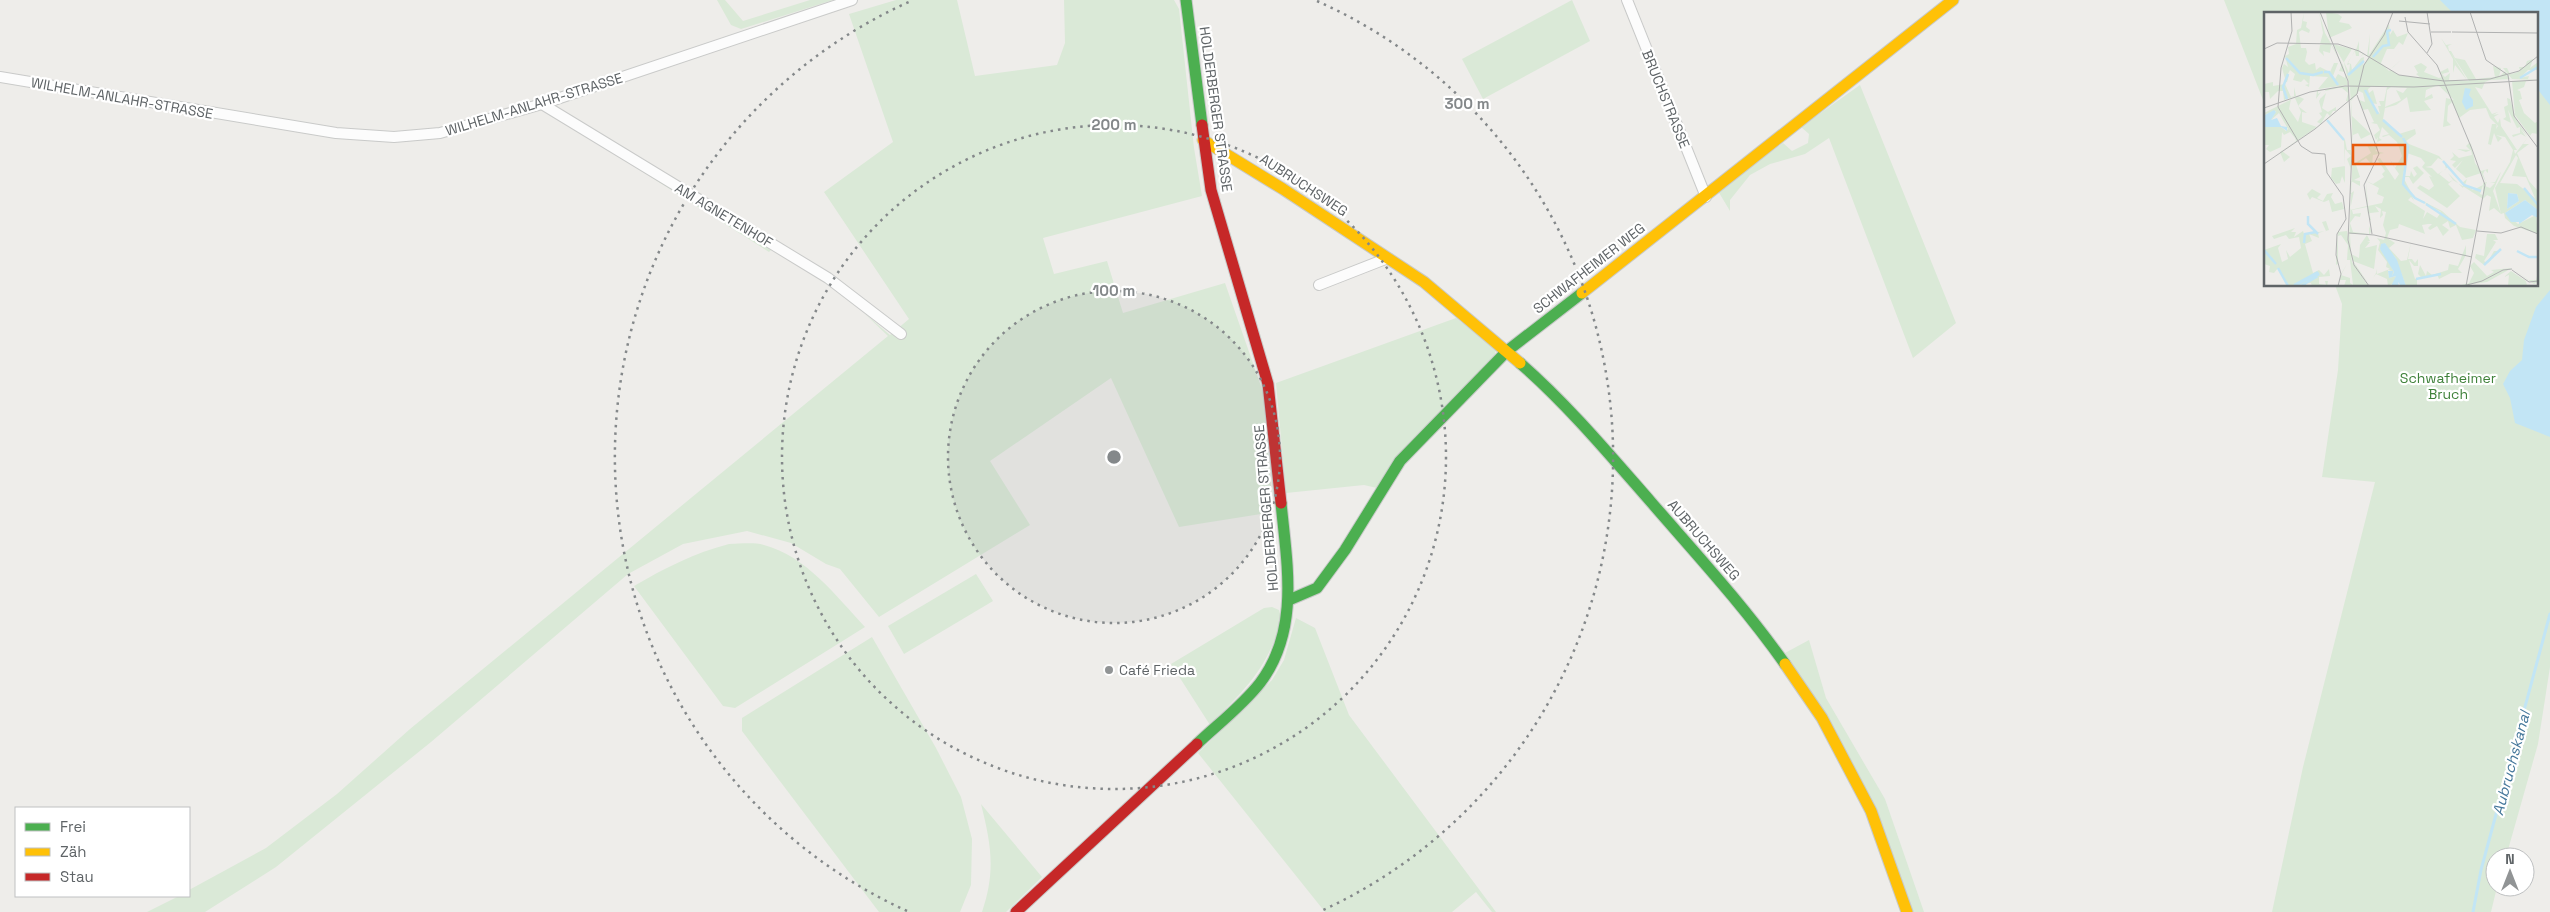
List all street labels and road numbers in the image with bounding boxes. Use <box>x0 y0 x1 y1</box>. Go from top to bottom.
street label: HOLDERBERGER STRASSE <box>1195 25 1237 193</box>
street label: BRUCHSTRASSE <box>1638 47 1694 151</box>
street label: WILHELM-ANLAHR-STRASSE <box>443 68 625 140</box>
street label: WILHELM-ANLAHR-STRASSE <box>30 73 214 123</box>
street label: AUBRUCHSWEG <box>1257 150 1351 220</box>
street label: AM AGNETENHOF <box>672 179 777 252</box>
street label: SCHWAFHEIMER WEG <box>1529 219 1649 317</box>
street label: HOLDERBERGER STRASSE <box>1250 424 1282 592</box>
street label: AUBRUCHSWEG <box>1664 496 1744 584</box>

